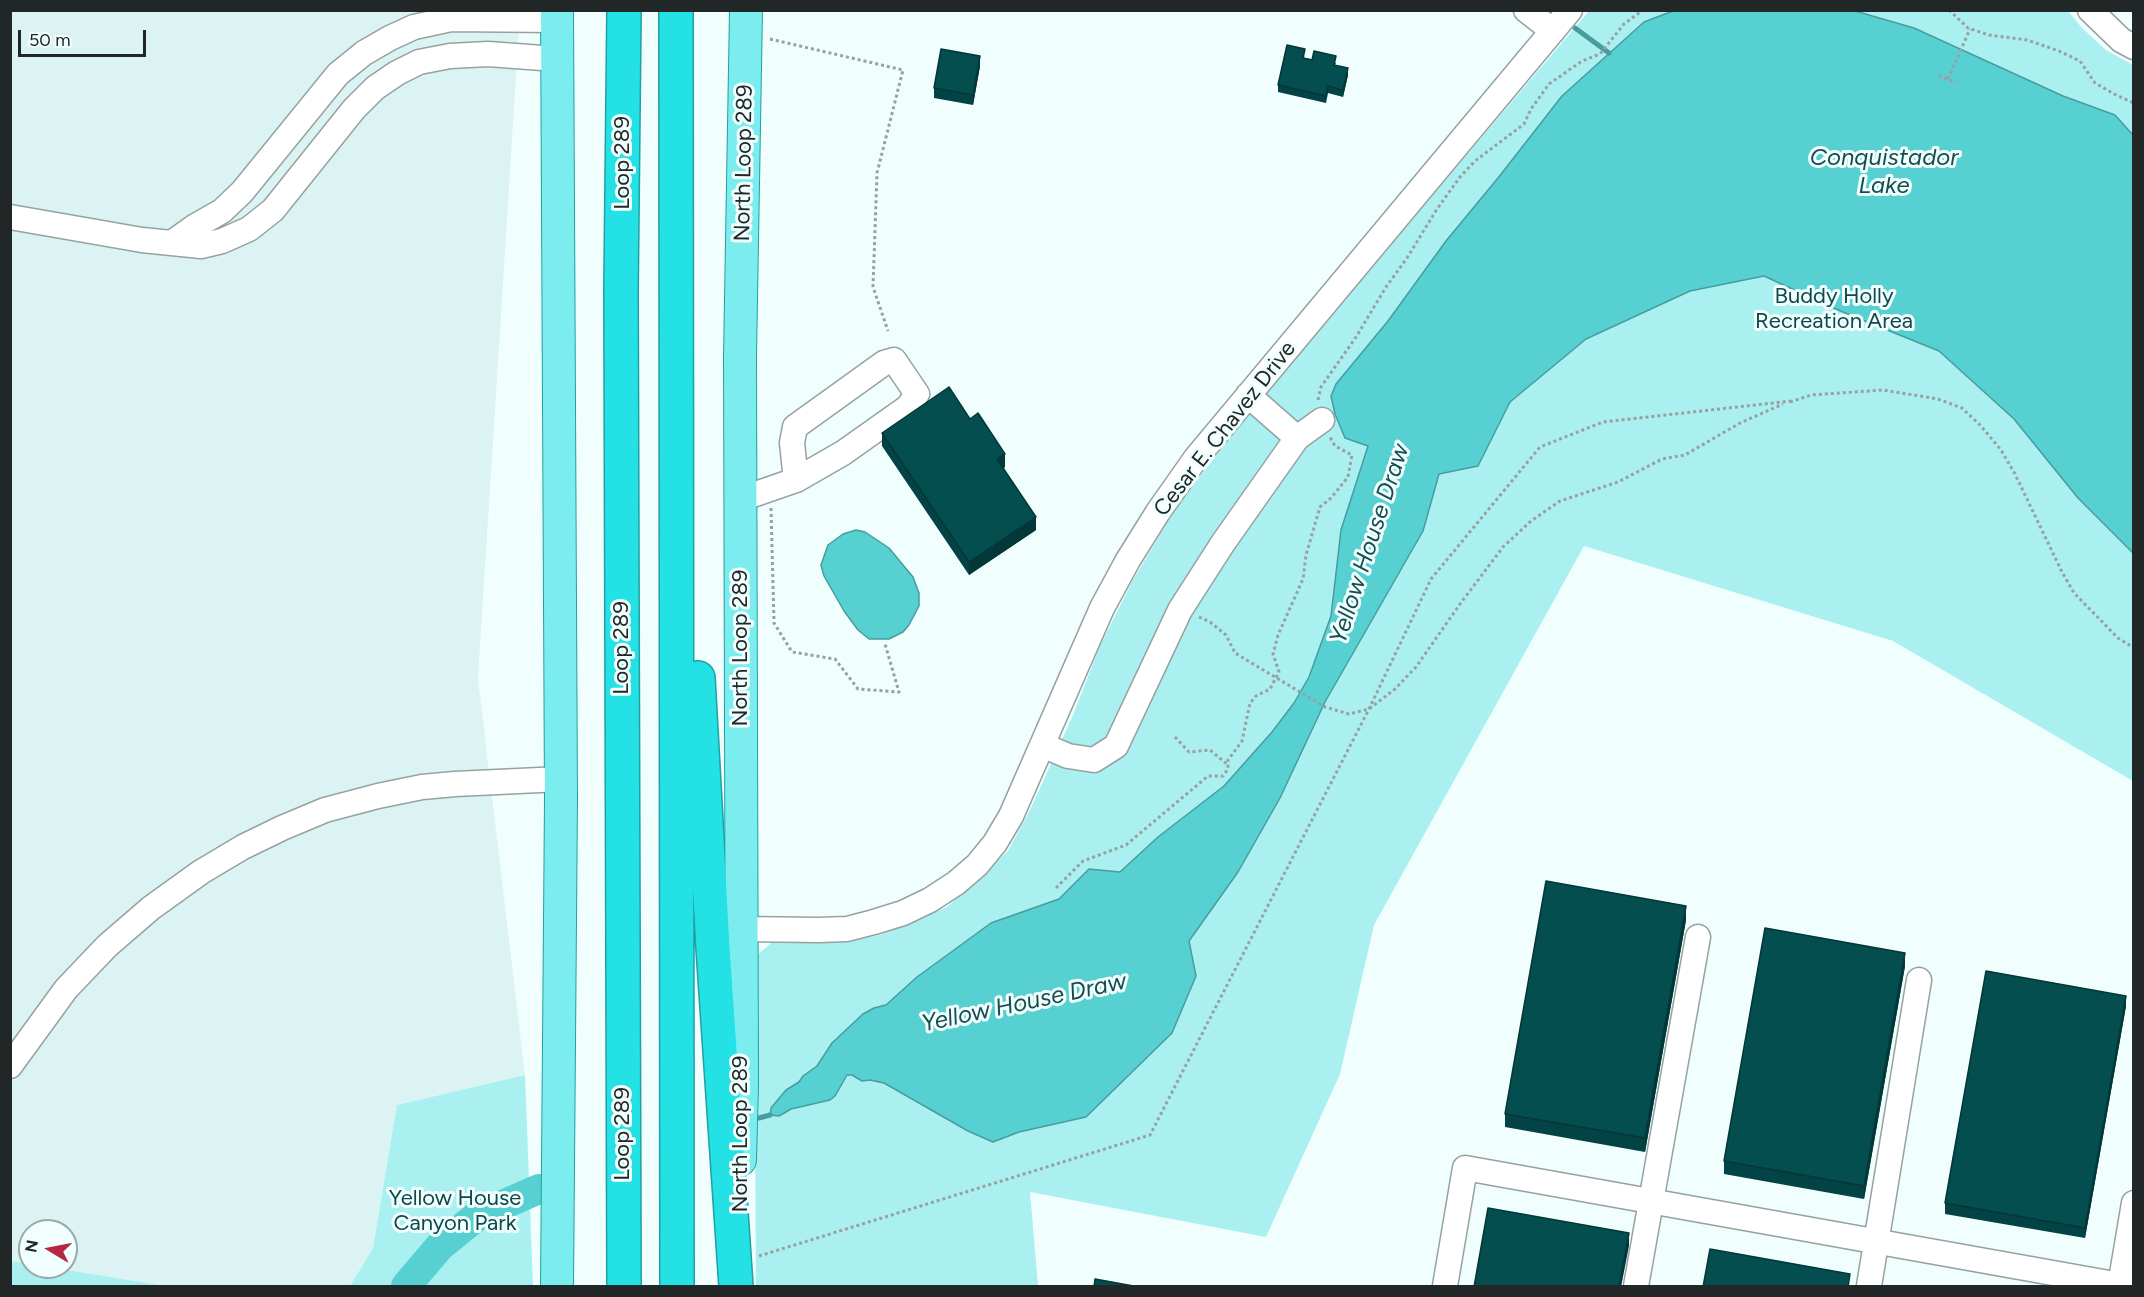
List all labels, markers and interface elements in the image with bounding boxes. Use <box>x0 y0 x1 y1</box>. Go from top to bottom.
scale bar <box>21 18 148 56</box>
text: 50 m <box>29 29 71 51</box>
street label: North Loop 289 <box>729 84 759 242</box>
street label: Loop 289 <box>610 116 636 210</box>
water label: Conquistador Lake <box>1810 144 1958 200</box>
park label: Buddy Holly Recreation Area <box>1755 284 1913 336</box>
street label: Cesar E. Chavez Drive <box>1148 336 1302 522</box>
water label: Yellow House Draw <box>1324 440 1416 648</box>
street label: North Loop 289 <box>728 570 754 726</box>
street label: Loop 289 <box>609 601 635 695</box>
water label: Yellow House Draw <box>919 967 1129 1039</box>
street label: North Loop 289 <box>728 1056 754 1212</box>
street label: Loop 289 <box>610 1087 636 1181</box>
park label: Yellow House Canyon Park <box>389 1186 521 1238</box>
north arrow <box>18 1219 78 1279</box>
text: N <box>21 1238 42 1254</box>

